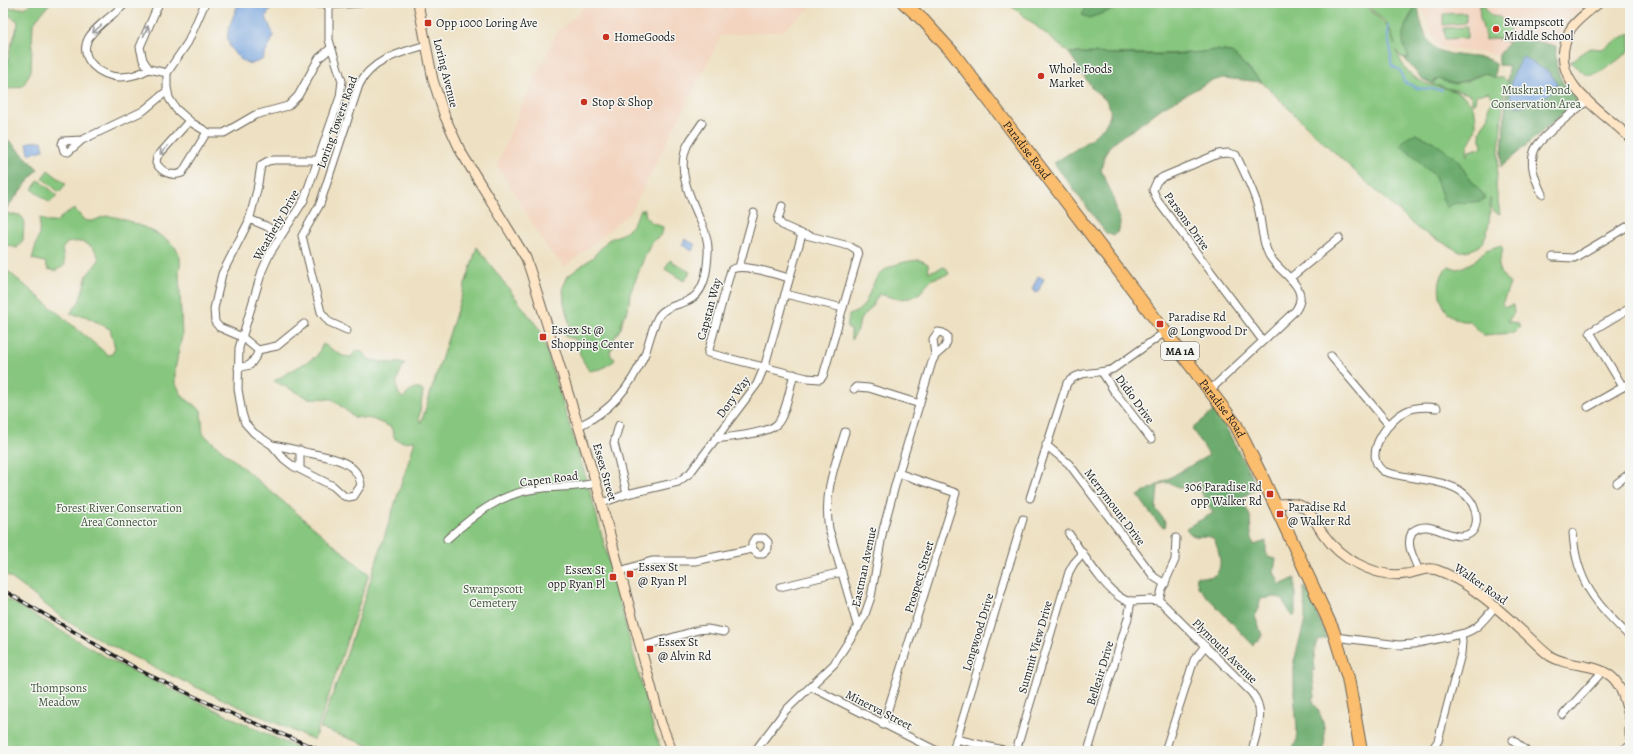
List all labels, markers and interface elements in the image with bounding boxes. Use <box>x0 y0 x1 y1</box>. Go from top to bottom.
place label: Swampscott Middle School <box>1504 14 1574 44</box>
place label: Opp 1000 Loring Ave <box>436 15 537 31</box>
marker: Opp 1000 Loring Ave <box>423 18 433 28</box>
marker: Swampscott Middle School <box>1491 24 1501 34</box>
one-way arrow <box>92 25 102 34</box>
one-way arrow <box>143 26 150 38</box>
place label: HomeGoods <box>614 29 675 45</box>
marker: HomeGoods <box>601 32 611 42</box>
street label: Loring Avenue <box>430 37 462 109</box>
place label: Whole Foods Market <box>1048 61 1112 91</box>
marker: Whole Foods Market <box>1036 71 1046 81</box>
street label: Loring Towers Road <box>313 73 361 170</box>
park label: Muskrat Pond Conservation Area <box>1491 82 1581 112</box>
place label: Stop & Shop <box>592 94 653 110</box>
marker: Stop & Shop <box>579 97 589 107</box>
street label: Paradise Road <box>999 118 1055 183</box>
one-way arrow <box>159 145 168 155</box>
street label: Weatherly Drive <box>249 187 303 264</box>
street label: Parsons Drive <box>1161 189 1213 253</box>
street label: Capstan Way <box>693 276 725 342</box>
place label: Paradise Rd @ Longwood Dr <box>1168 309 1247 339</box>
marker: Paradise Rd @ Longwood Dr <box>1155 319 1165 329</box>
place label: Essex St @ Shopping Center <box>551 322 634 352</box>
marker: Essex St @ Shopping Center <box>538 332 548 342</box>
road number: MA 1A <box>1161 342 1199 360</box>
street label: Didio Drive <box>1112 371 1158 427</box>
street label: Dory Way <box>712 372 754 421</box>
street label: Paradise Road <box>1196 375 1249 441</box>
street label: Essex Street <box>589 441 621 503</box>
street label: Merrymount Drive <box>1081 465 1149 549</box>
street label: Capen Road <box>519 467 580 491</box>
place label: 306 Paradise Rd opp Walker Rd <box>1185 479 1263 509</box>
marker: 306 Paradise Rd opp Walker Rd <box>1265 489 1275 499</box>
place label: Paradise Rd @ Walker Rd <box>1288 499 1351 529</box>
park label: Forest River Conservation Area Connector <box>56 500 182 530</box>
marker: Paradise Rd @ Walker Rd <box>1275 509 1285 519</box>
street label: Eastman Avenue <box>848 525 880 609</box>
street label: Prospect Street <box>900 539 938 615</box>
place label: Essex St @ Ryan Pl <box>638 559 687 589</box>
street label: Walker Road <box>1450 559 1511 609</box>
place label: Essex St opp Ryan Pl <box>548 562 605 592</box>
marker: Essex St @ Ryan Pl <box>625 569 635 579</box>
marker: Essex St opp Ryan Pl <box>608 572 618 582</box>
park label: Swampscott Cemetery <box>463 581 523 611</box>
street label: Longwood Drive <box>959 591 997 673</box>
street label: Summit View Drive <box>1014 599 1056 695</box>
street label: Plymouth Avenue <box>1189 615 1261 687</box>
place label: Essex St @ Alvin Rd <box>658 634 712 664</box>
street label: Belleair Drive <box>1083 639 1117 707</box>
marker: Essex St @ Alvin Rd <box>645 644 655 654</box>
park label: Thompsons Meadow <box>31 680 87 710</box>
street label: Minerva Street <box>843 686 915 734</box>

